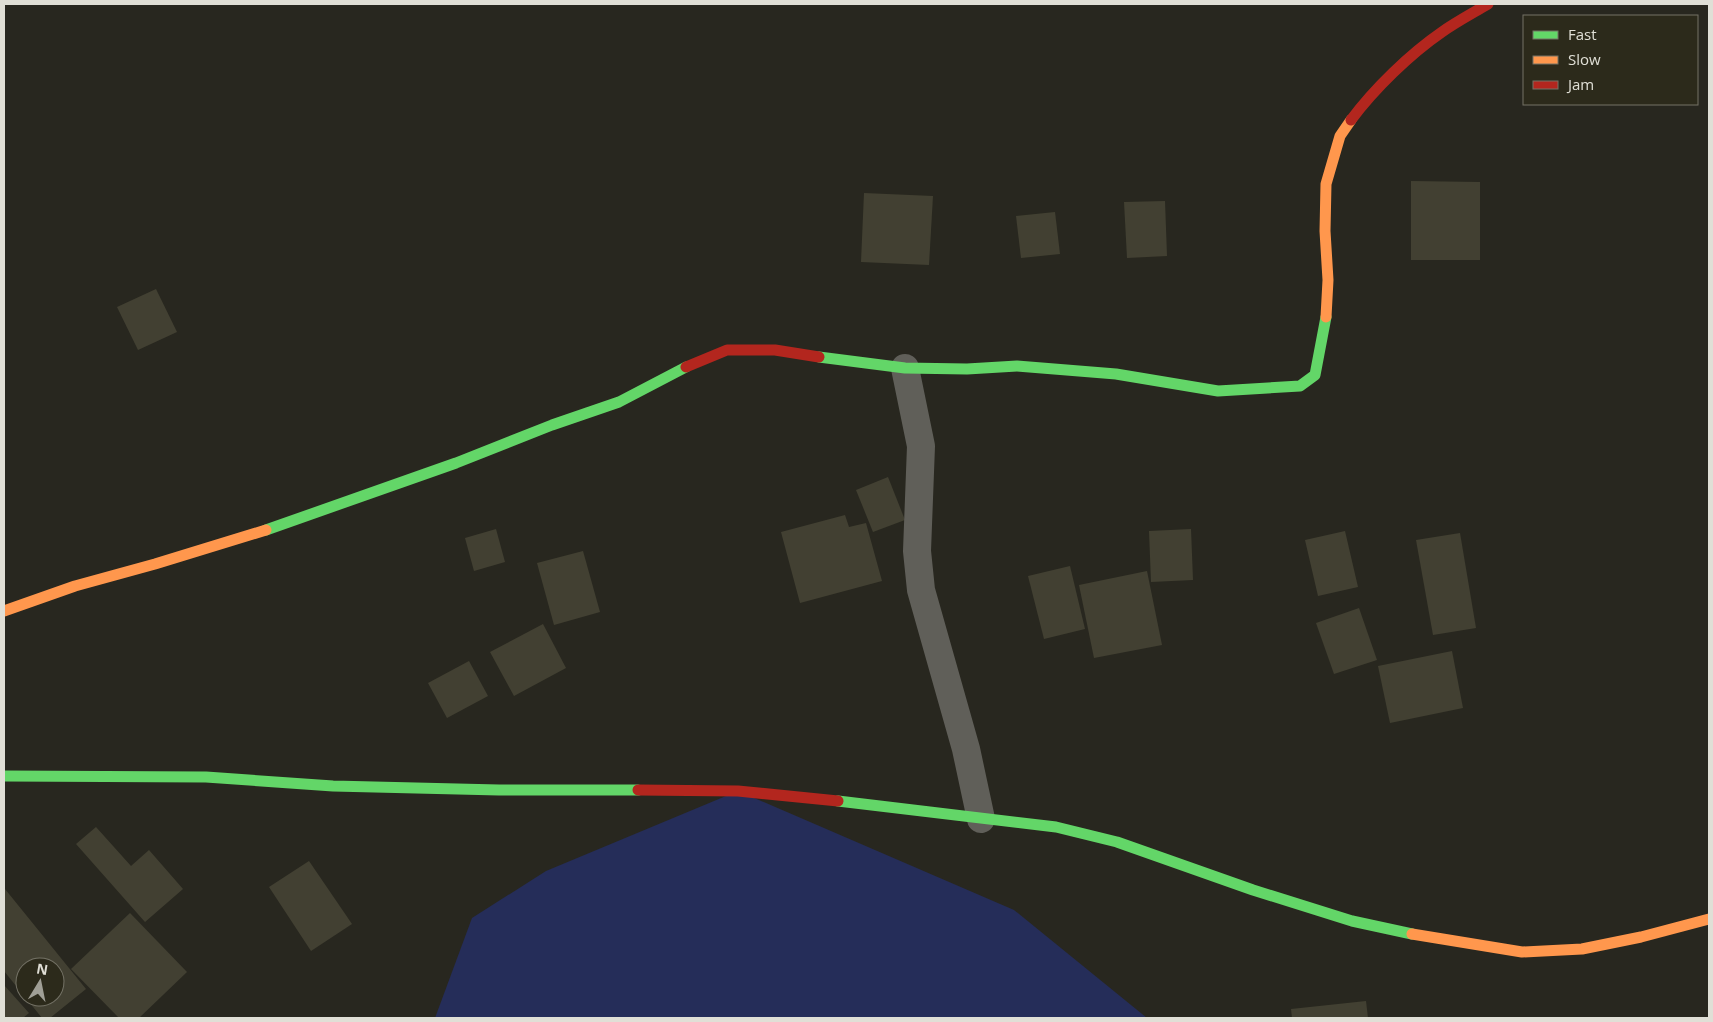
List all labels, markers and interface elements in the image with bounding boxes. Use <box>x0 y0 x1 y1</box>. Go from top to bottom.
legend <box>1523 15 1698 105</box>
text: Fast <box>1568 24 1597 44</box>
text: Slow <box>1568 49 1601 69</box>
text: Jam <box>1566 74 1594 94</box>
north arrow <box>15 957 65 1007</box>
text: N <box>35 958 50 979</box>

